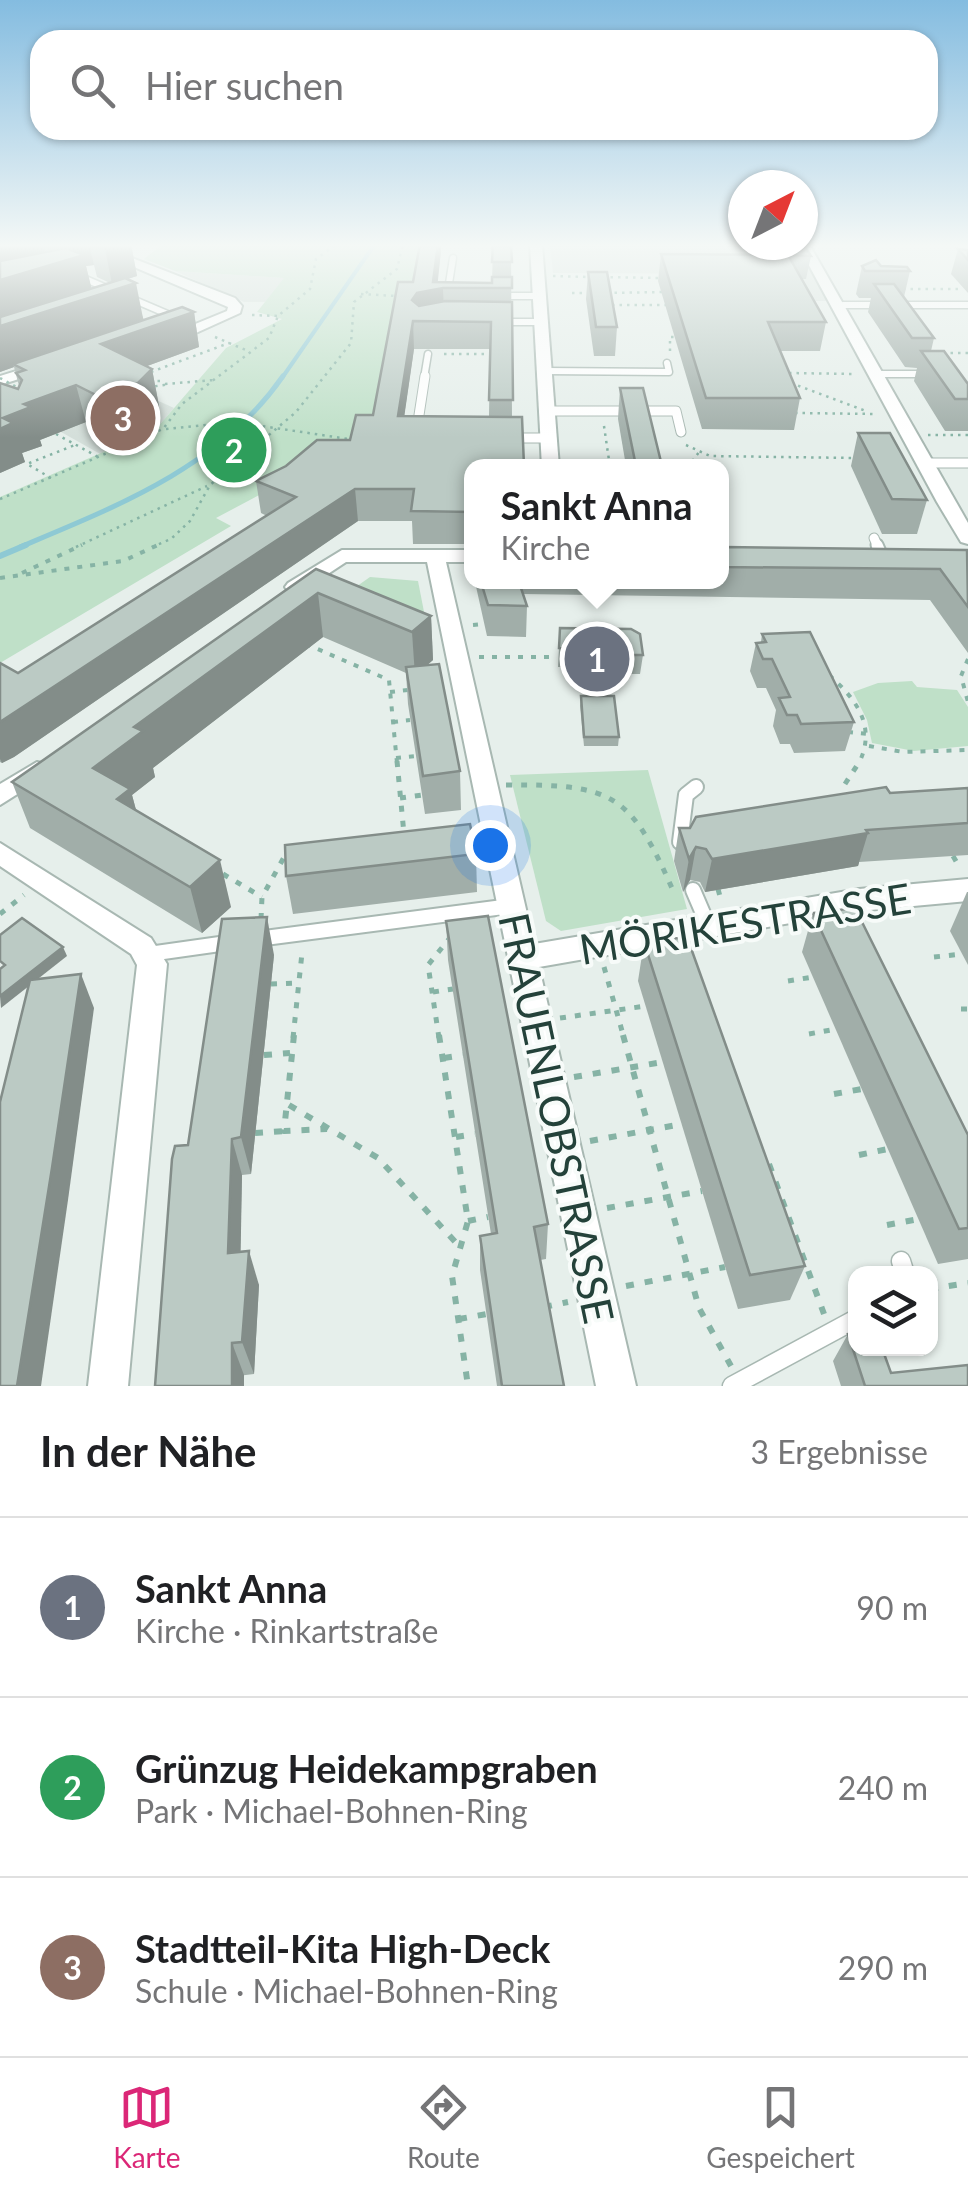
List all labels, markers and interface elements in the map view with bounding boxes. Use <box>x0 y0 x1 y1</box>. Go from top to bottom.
search box <box>30 30 938 140</box>
icon: search <box>65 58 120 113</box>
text: Hier suchen <box>145 62 344 108</box>
north arrow <box>728 170 818 260</box>
pin: 3 <box>90 380 156 456</box>
pin: 2 <box>202 412 266 488</box>
popup <box>464 459 729 589</box>
text: Sankt Anna <box>500 482 693 528</box>
text: Kirche <box>500 528 590 567</box>
pin: 1 <box>564 622 630 696</box>
your location <box>465 820 516 871</box>
street label: MÖRIKESTRASSE <box>576 872 914 974</box>
street label: FRAUENLOBSTRASSE <box>489 908 625 1328</box>
map controls <box>848 1266 938 1356</box>
button: layers <box>848 1266 938 1356</box>
text: In der Nähe <box>40 1426 257 1476</box>
text: 3 Ergebnisse <box>751 1432 928 1471</box>
text: Sankt Anna <box>135 1565 327 1611</box>
text: 1 <box>63 1588 82 1627</box>
text: 90 m <box>856 1588 928 1627</box>
text: Kirche · Rinkartstraße <box>135 1611 438 1650</box>
text: Grünzug Heidekampgraben <box>135 1745 598 1791</box>
text: 2 <box>63 1768 82 1807</box>
text: 240 m <box>838 1768 928 1807</box>
text: Park · Michael-Bohnen-Ring <box>135 1791 528 1830</box>
text: Stadtteil-Kita High-Deck <box>135 1925 550 1971</box>
text: 3 <box>63 1948 82 1987</box>
text: 290 m <box>838 1948 928 1987</box>
text: Schule · Michael-Bohnen-Ring <box>135 1971 558 2010</box>
tab: Karte <box>113 2080 181 2174</box>
tab: Route <box>407 2080 480 2174</box>
tab: Gespeichert <box>706 2080 855 2174</box>

